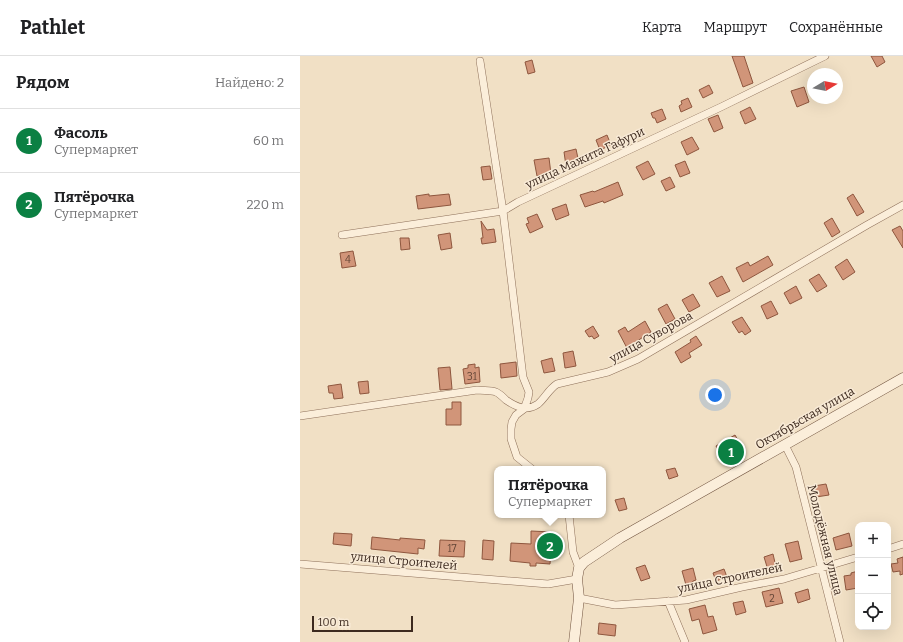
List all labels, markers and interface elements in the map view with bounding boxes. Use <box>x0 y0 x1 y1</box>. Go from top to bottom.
text: Pathlet <box>20 16 85 39</box>
text: Карта <box>642 19 682 36</box>
text: Маршрут <box>704 19 767 36</box>
text: Сохранённые <box>789 19 883 36</box>
north arrow <box>807 68 843 104</box>
text: Рядом <box>16 72 69 93</box>
text: Найдено: 2 <box>215 75 284 90</box>
text: Фасоль <box>54 124 108 142</box>
street label: улица Мажита Гафури <box>522 124 647 192</box>
text: 1 <box>26 133 32 148</box>
text: 60 m <box>253 133 284 148</box>
text: Супермаркет <box>54 142 138 157</box>
text: Пятёрочка <box>54 188 134 206</box>
text: 2 <box>25 197 33 212</box>
text: 220 m <box>247 197 284 212</box>
text: Супермаркет <box>54 206 138 221</box>
house number: 4 <box>345 254 351 266</box>
street label: улица Суворова <box>606 308 695 366</box>
house number: 31 <box>467 371 477 383</box>
street label: Октябрьская улица <box>753 384 857 452</box>
your location <box>705 385 725 405</box>
pin: 1 <box>718 437 744 467</box>
popup <box>494 466 606 518</box>
text: Пятёрочка <box>508 476 588 494</box>
street label: Молодёжная улица <box>805 483 846 597</box>
text: Супермаркет <box>508 494 592 509</box>
map controls <box>855 522 891 630</box>
button: + <box>855 522 891 558</box>
pin: 2 <box>537 531 563 561</box>
house number: 17 <box>448 543 456 555</box>
street label: улица Строителей <box>349 549 458 573</box>
button: − <box>855 558 891 594</box>
street label: улица Строителей <box>675 560 784 596</box>
house number: 2 <box>769 593 775 605</box>
button: locate <box>855 594 891 630</box>
scale bar <box>312 614 413 633</box>
text: 100 m <box>318 616 349 629</box>

